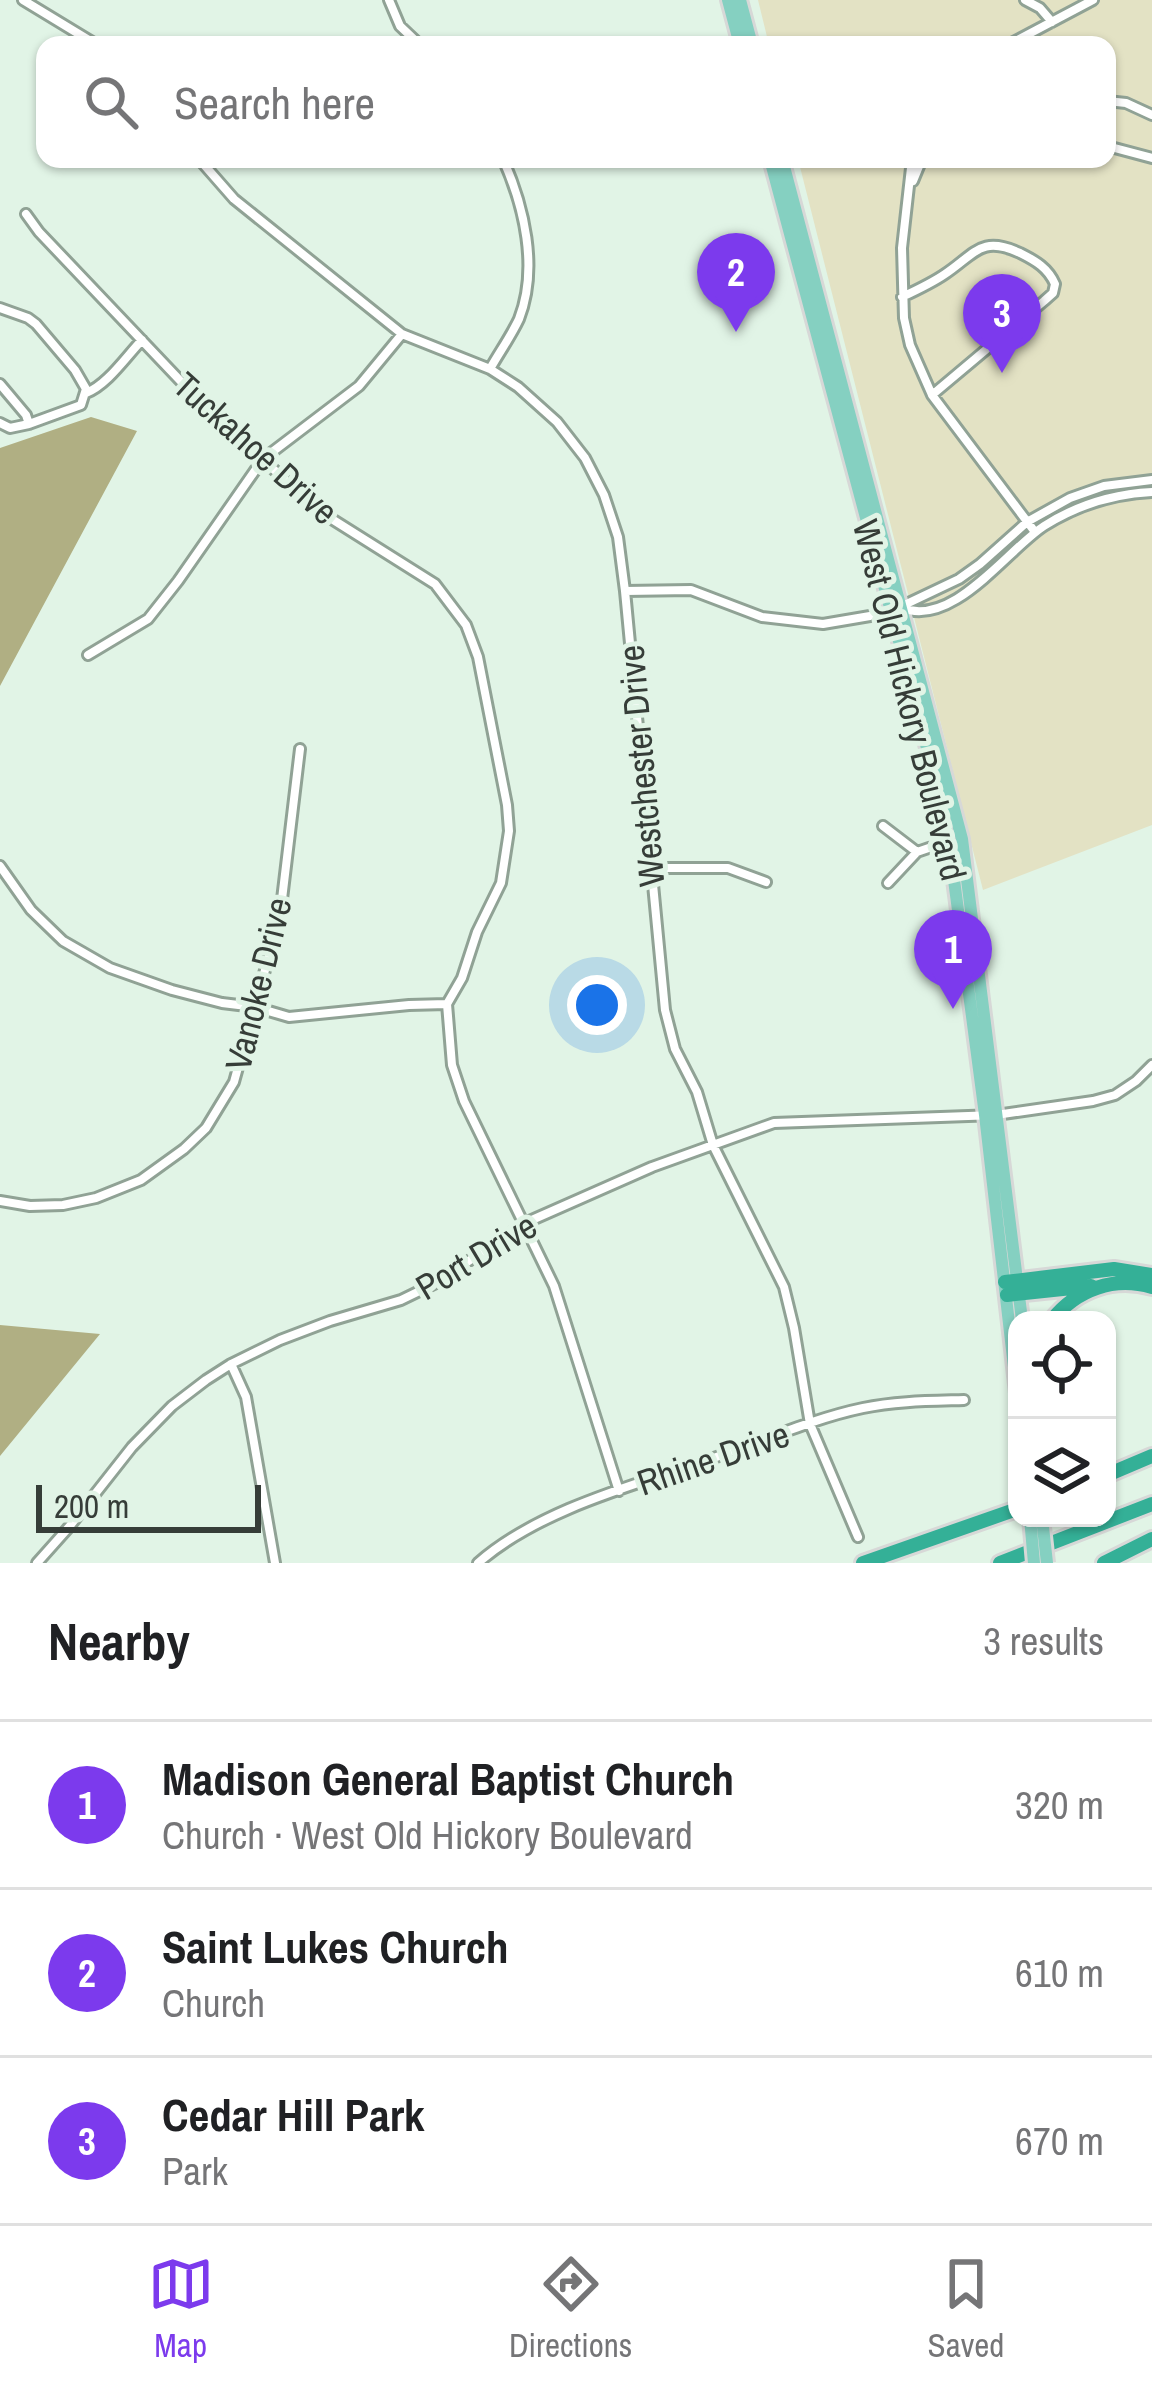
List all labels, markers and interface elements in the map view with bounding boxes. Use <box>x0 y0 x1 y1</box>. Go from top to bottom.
search box <box>36 36 1116 168</box>
icon: search <box>78 69 144 135</box>
text: Search here <box>174 72 375 133</box>
pin: 2 <box>697 233 775 332</box>
pin: 3 <box>963 274 1041 373</box>
street label: Tuckahoe Drive <box>163 361 349 535</box>
street label: West Old Hickory Boulevard <box>842 515 978 885</box>
street label: Westchester Drive <box>607 643 675 889</box>
street label: Vanoke Drive <box>213 892 303 1076</box>
pin: 1 <box>914 910 992 1009</box>
your location <box>567 975 627 1035</box>
street label: Port Drive <box>407 1201 545 1311</box>
map controls <box>1008 1311 1116 1527</box>
button: locate <box>1008 1311 1116 1419</box>
street label: Rhine Drive <box>631 1410 795 1506</box>
button: layers <box>1008 1419 1116 1527</box>
scale bar <box>36 1479 261 1532</box>
text: 200 m <box>54 1484 129 1528</box>
text: Nearby <box>48 1607 190 1676</box>
text: 3 results <box>983 1615 1104 1667</box>
text: Madison General Baptist Church <box>162 1748 734 1809</box>
text: 1 <box>78 1779 96 1831</box>
text: 320 m <box>1015 1779 1104 1831</box>
text: Church · West Old Hickory Boulevard <box>162 1809 693 1861</box>
text: Saint Lukes Church <box>162 1916 509 1977</box>
text: 2 <box>78 1947 96 1999</box>
text: 610 m <box>1015 1947 1104 1999</box>
text: Church <box>162 1977 265 2029</box>
text: Cedar Hill Park <box>162 2084 425 2145</box>
text: 3 <box>78 2115 96 2167</box>
text: 670 m <box>1015 2115 1104 2167</box>
text: Park <box>162 2145 228 2197</box>
tab: Map <box>148 2251 214 2367</box>
tab: Directions <box>509 2251 632 2367</box>
tab: Saved <box>928 2251 1004 2367</box>

